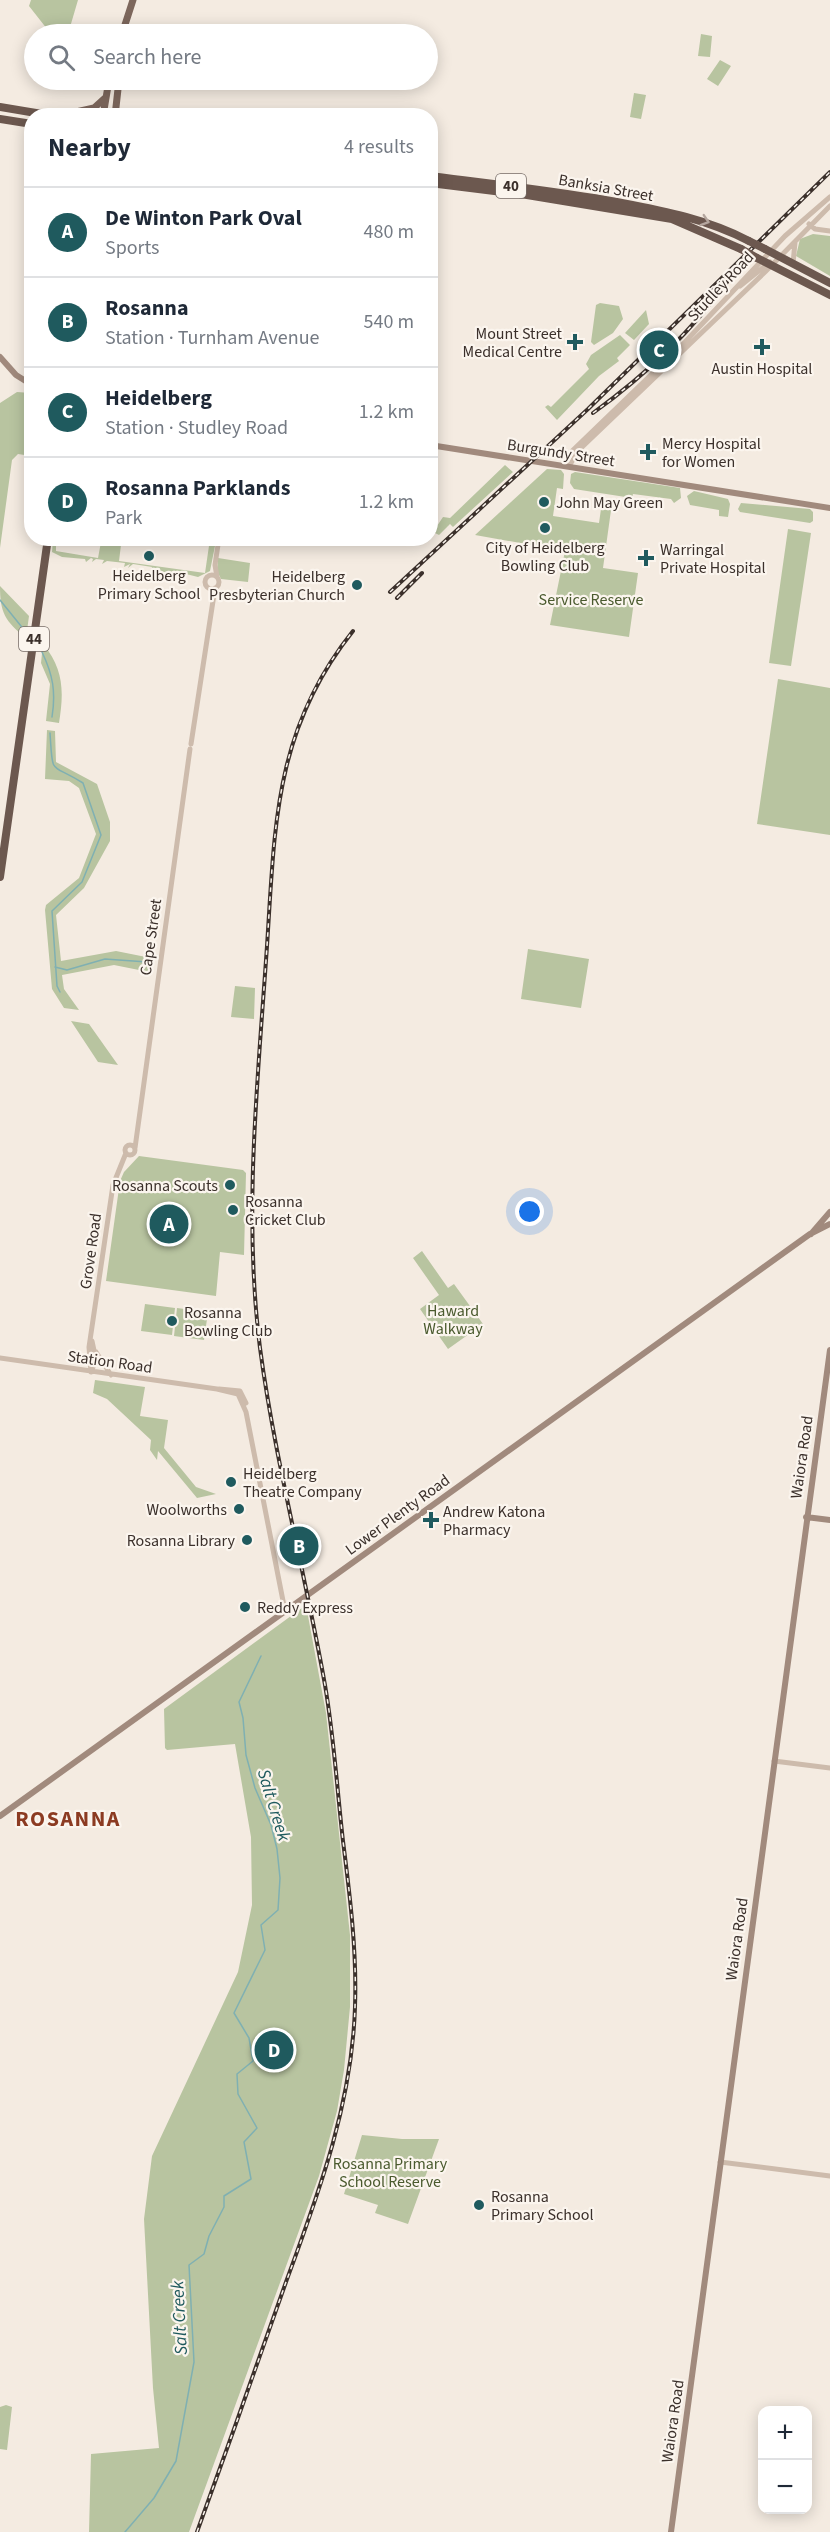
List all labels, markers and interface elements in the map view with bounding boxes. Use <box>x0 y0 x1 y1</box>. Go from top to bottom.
search box <box>24 24 438 90</box>
icon: search <box>45 41 78 74</box>
text: Search here <box>93 41 201 73</box>
text: Nearby <box>48 129 131 166</box>
text: 4 results <box>344 133 414 161</box>
street label: Banksia Street <box>557 169 656 207</box>
road number: 40 <box>496 174 526 198</box>
text: De Winton Park Oval <box>105 202 302 234</box>
one-way arrow <box>699 214 710 226</box>
text: A <box>62 218 73 246</box>
text: 480 m <box>364 218 414 246</box>
text: Sports <box>105 234 160 262</box>
street label: Studley Road <box>683 247 759 326</box>
text: Rosanna <box>105 292 188 324</box>
text: B <box>61 308 74 336</box>
text: 540 m <box>364 308 414 336</box>
place label: Mount Street Medical Centre <box>463 323 563 363</box>
text: Station · Turnham Avenue <box>105 324 320 352</box>
pin: C <box>640 328 678 372</box>
marker: Mount Street Medical Centre <box>566 333 584 351</box>
marker: Austin Hospital <box>753 338 771 356</box>
place label: Austin Hospital <box>712 358 812 380</box>
text: Heidelberg <box>105 382 212 414</box>
text: C <box>62 398 73 426</box>
text: 1.2 km <box>359 398 414 426</box>
text: Station · Studley Road <box>105 414 288 442</box>
place label: Mercy Hospital for Women <box>662 433 761 473</box>
street label: Burgundy Street <box>505 434 617 472</box>
marker: Mercy Hospital for Women <box>639 443 657 461</box>
text: Rosanna Parklands <box>105 472 290 504</box>
text: D <box>61 488 74 516</box>
text: 1.2 km <box>359 488 414 516</box>
place label: John May Green <box>556 492 663 514</box>
marker: John May Green <box>537 495 551 509</box>
text: Park <box>105 504 142 532</box>
marker: City of Heidelberg Bowling Club <box>538 521 552 535</box>
place label: City of Heidelberg Bowling Club <box>485 537 605 577</box>
place label: Warringal Private Hospital <box>660 539 766 579</box>
marker: Heidelberg Primary School <box>142 549 156 563</box>
marker: Warringal Private Hospital <box>637 549 655 567</box>
place label: Heidelberg Primary School <box>98 565 200 605</box>
place label: Heidelberg Presbyterian Church <box>209 566 345 606</box>
marker: Heidelberg Presbyterian Church <box>350 578 364 592</box>
park label: Service Reserve <box>539 589 643 611</box>
road number: 44 <box>19 627 49 651</box>
street label: Cape Street <box>135 897 167 977</box>
place label: Rosanna Scouts <box>112 1175 218 1197</box>
marker: Rosanna Scouts <box>223 1178 237 1192</box>
place label: Rosanna Cricket Club <box>245 1191 326 1231</box>
your location <box>515 1197 544 1226</box>
pin: A <box>150 1202 188 1246</box>
marker: Rosanna Cricket Club <box>226 1203 240 1217</box>
street label: Grove Road <box>75 1212 107 1291</box>
park label: Haward Walkway <box>423 1300 483 1340</box>
place label: Rosanna Bowling Club <box>184 1302 272 1342</box>
marker: Rosanna Bowling Club <box>165 1314 179 1328</box>
street label: Station Road <box>66 1345 154 1379</box>
street label: Waiora Road <box>785 1414 819 1500</box>
place label: Heidelberg Theatre Company <box>243 1463 362 1503</box>
street label: Lower Plenty Road <box>341 1469 454 1560</box>
marker: Heidelberg Theatre Company <box>224 1475 238 1489</box>
place label: Woolworths <box>147 1499 227 1521</box>
place label: Andrew Katona Pharmacy <box>443 1501 545 1541</box>
marker: Woolworths <box>232 1502 246 1516</box>
marker: Andrew Katona Pharmacy <box>424 1513 438 1527</box>
pin: B <box>280 1524 318 1568</box>
place label: Rosanna Library <box>127 1530 236 1552</box>
marker: Rosanna Library <box>240 1533 254 1547</box>
place label: Reddy Express <box>257 1597 353 1619</box>
marker: Reddy Express <box>238 1600 252 1614</box>
water label: Salt Creek <box>251 1766 296 1845</box>
district label: ROSANNA <box>15 1803 121 1835</box>
street label: Waiora Road <box>720 1896 754 1982</box>
pin: D <box>254 2028 294 2072</box>
park label: Rosanna Primary School Reserve <box>333 2153 448 2193</box>
place label: Rosanna Primary School <box>491 2186 593 2226</box>
marker: Rosanna Primary School <box>472 2198 486 2212</box>
water label: Salt Creek <box>165 2280 194 2356</box>
street label: Waiora Road <box>656 2378 690 2464</box>
map controls <box>758 2406 812 2514</box>
button: + <box>758 2406 812 2460</box>
button: − <box>758 2460 812 2514</box>

